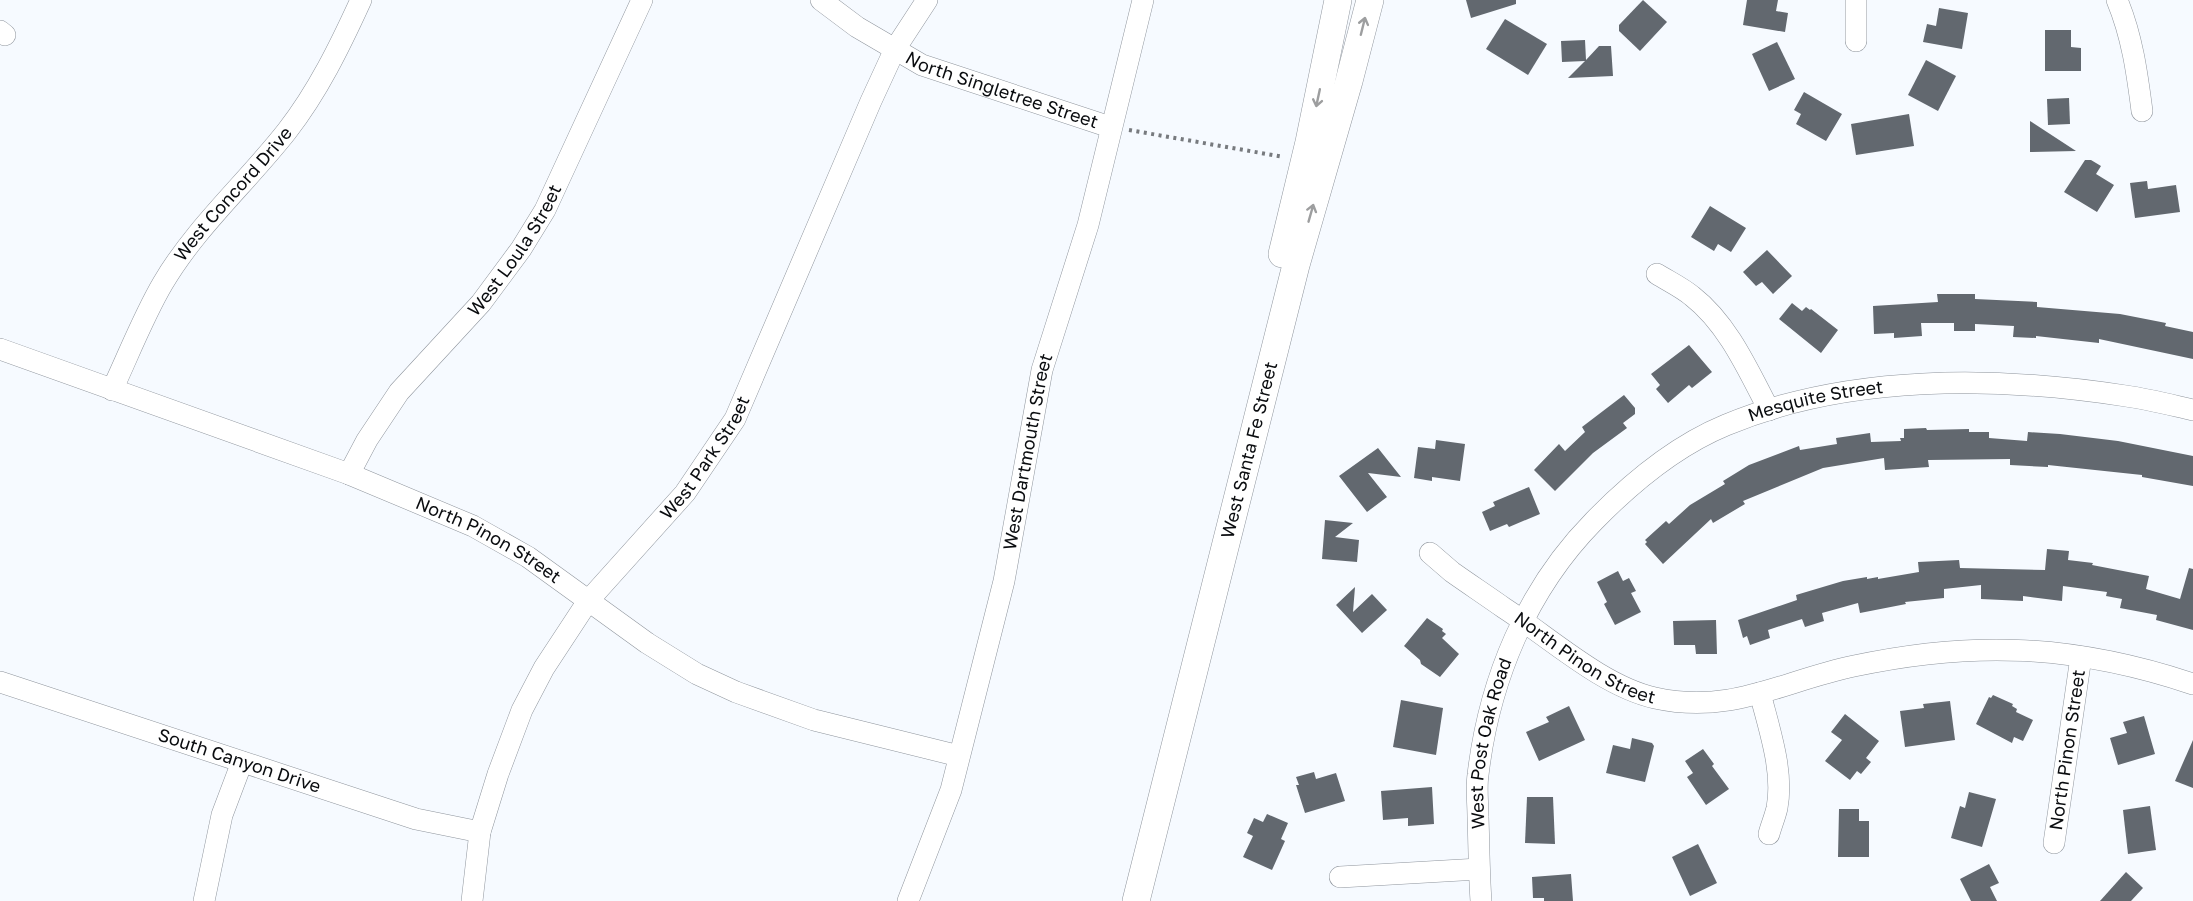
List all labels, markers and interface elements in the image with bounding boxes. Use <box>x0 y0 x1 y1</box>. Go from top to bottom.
one-way arrow <box>1358 16 1369 35</box>
street label: North Singletree Street <box>902 46 1101 132</box>
one-way arrow <box>1312 88 1323 108</box>
street label: West Concord Drive <box>169 122 296 265</box>
street label: West Loula Street <box>463 181 565 320</box>
one-way arrow <box>1306 204 1317 223</box>
street label: West Dartmouth Street <box>998 351 1057 552</box>
street label: West Santa Fe Street <box>1216 359 1281 541</box>
street label: Mesquite Street <box>1745 375 1884 426</box>
street label: West Park Street <box>655 392 754 523</box>
street label: North Pinon Street <box>413 491 566 587</box>
street label: North Pinon Street <box>1510 606 1658 708</box>
street label: West Post Oak Road <box>1465 654 1516 830</box>
street label: North Pinon Street <box>2044 668 2089 832</box>
street label: South Canyon Drive <box>156 723 324 797</box>

